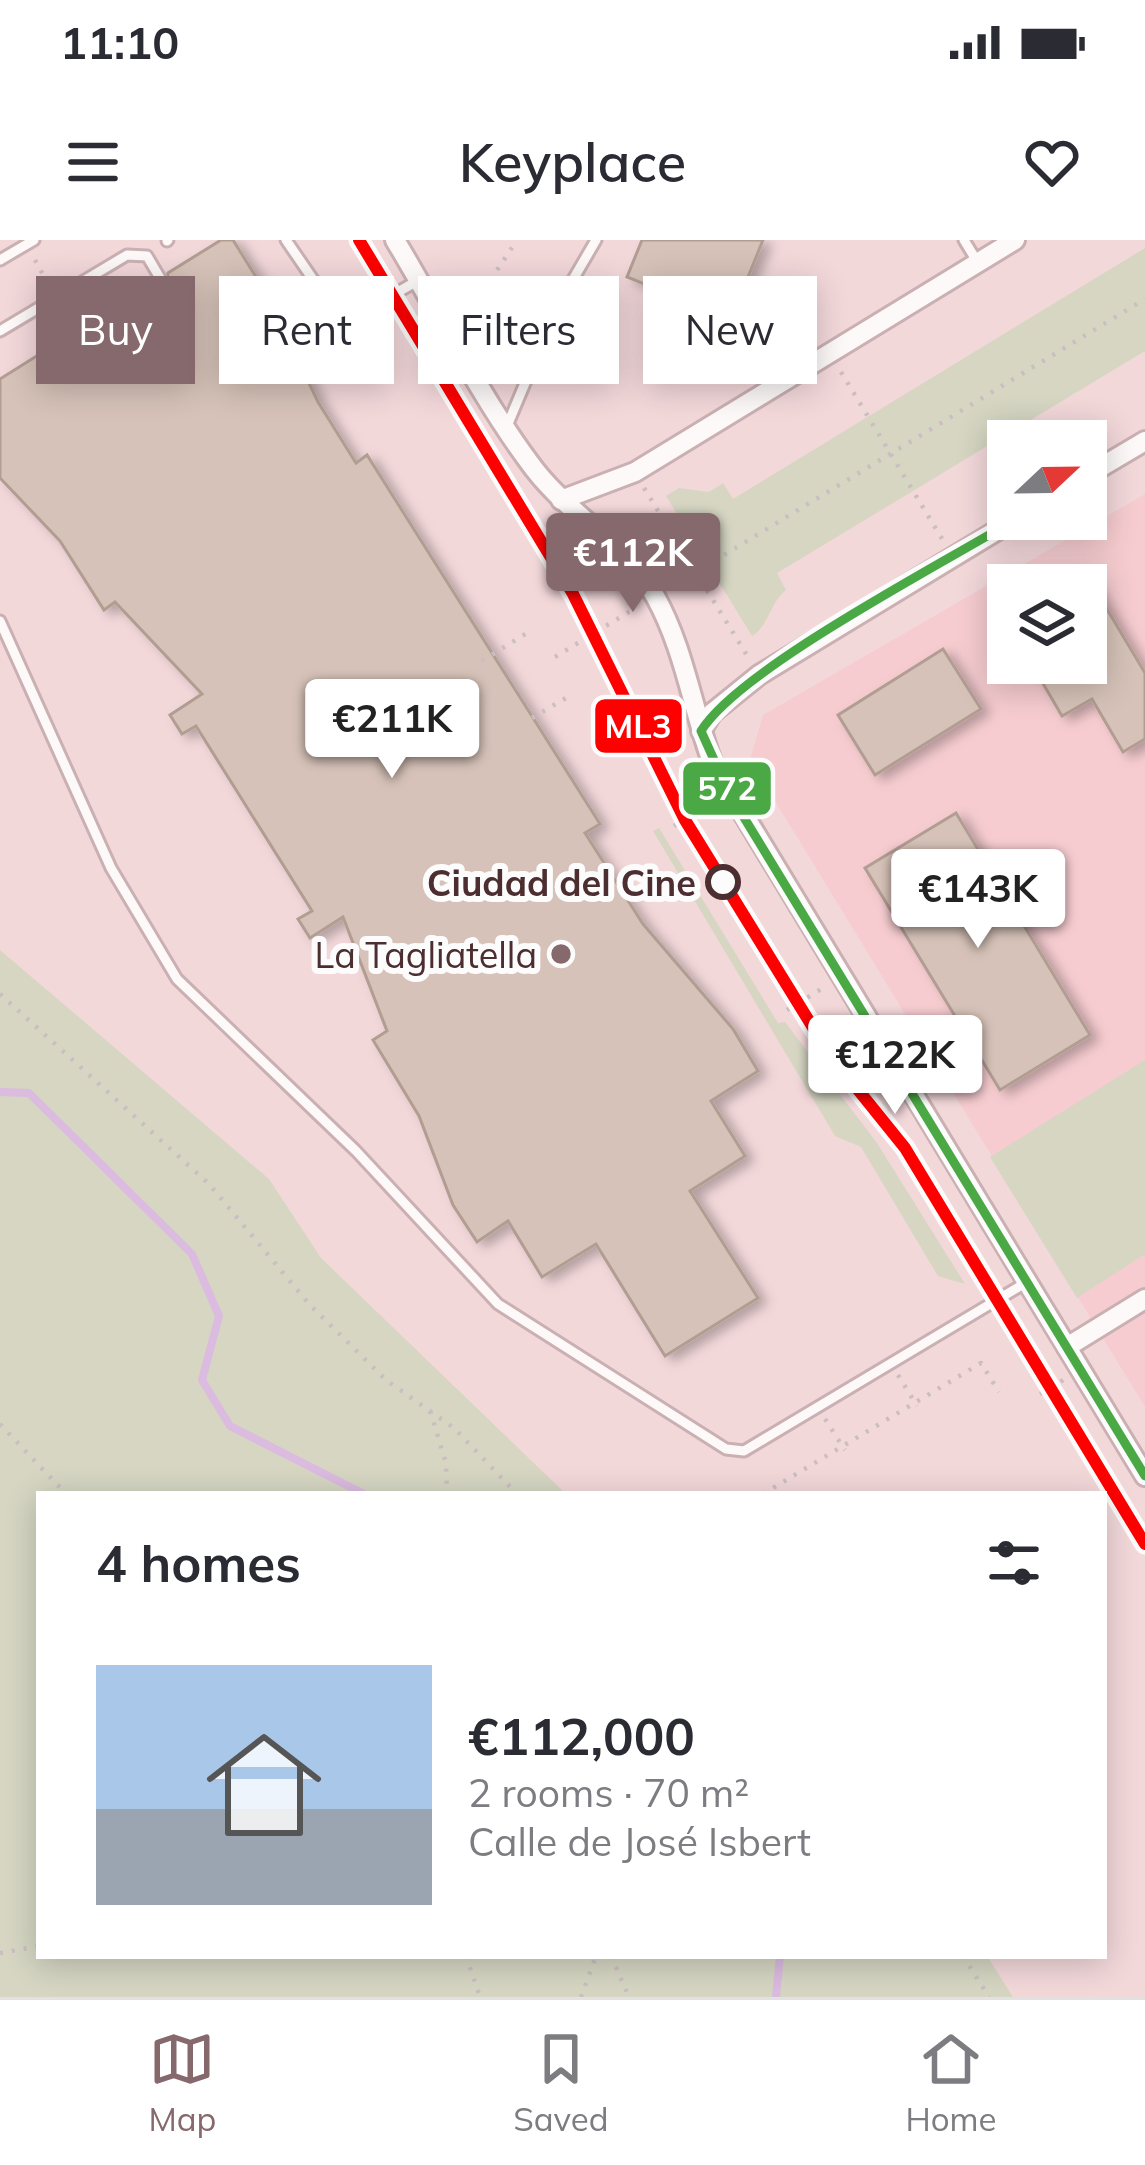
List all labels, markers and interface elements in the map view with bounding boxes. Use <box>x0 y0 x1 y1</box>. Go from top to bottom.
text: 11:10 <box>60 14 179 70</box>
text: Keyplace <box>459 128 686 196</box>
icon: menu <box>60 129 126 195</box>
icon: heart <box>1019 129 1085 195</box>
chip: Buy <box>36 276 195 384</box>
chip: Rent <box>219 276 394 384</box>
chip: Filters <box>418 276 619 384</box>
chip: New <box>643 276 817 384</box>
north arrow <box>987 420 1107 540</box>
map controls <box>987 420 1107 684</box>
pin: €112K <box>549 513 717 615</box>
text: €112K <box>573 527 693 576</box>
button: layers <box>987 564 1107 684</box>
pin: €211K <box>308 679 476 781</box>
text: €211K <box>332 693 452 742</box>
line badge: ML3 <box>593 697 684 755</box>
text: ML3 <box>605 705 672 746</box>
line badge: 572 <box>681 760 773 817</box>
text: 572 <box>697 767 757 808</box>
pin: €143K <box>894 849 1062 951</box>
place label: Ciudad del Cine <box>427 860 696 905</box>
text: €143K <box>918 863 1038 912</box>
marker: Ciudad del Cine <box>707 866 739 898</box>
place label: La Tagliatella <box>315 932 537 977</box>
marker: La Tagliatella <box>548 941 574 967</box>
pin: €122K <box>811 1015 979 1117</box>
text: €122K <box>835 1029 955 1078</box>
icon: filters <box>981 1530 1047 1596</box>
text: 4 homes <box>96 1531 301 1595</box>
text: €112,000 <box>468 1704 695 1768</box>
icon: home <box>192 1713 336 1857</box>
text: 2 rooms · 70 m² <box>468 1768 749 1817</box>
text: Calle de José Isbert <box>468 1817 811 1866</box>
tab: Map <box>148 2026 216 2139</box>
tab: Saved <box>513 2026 609 2139</box>
tab: Home <box>905 2026 997 2139</box>

